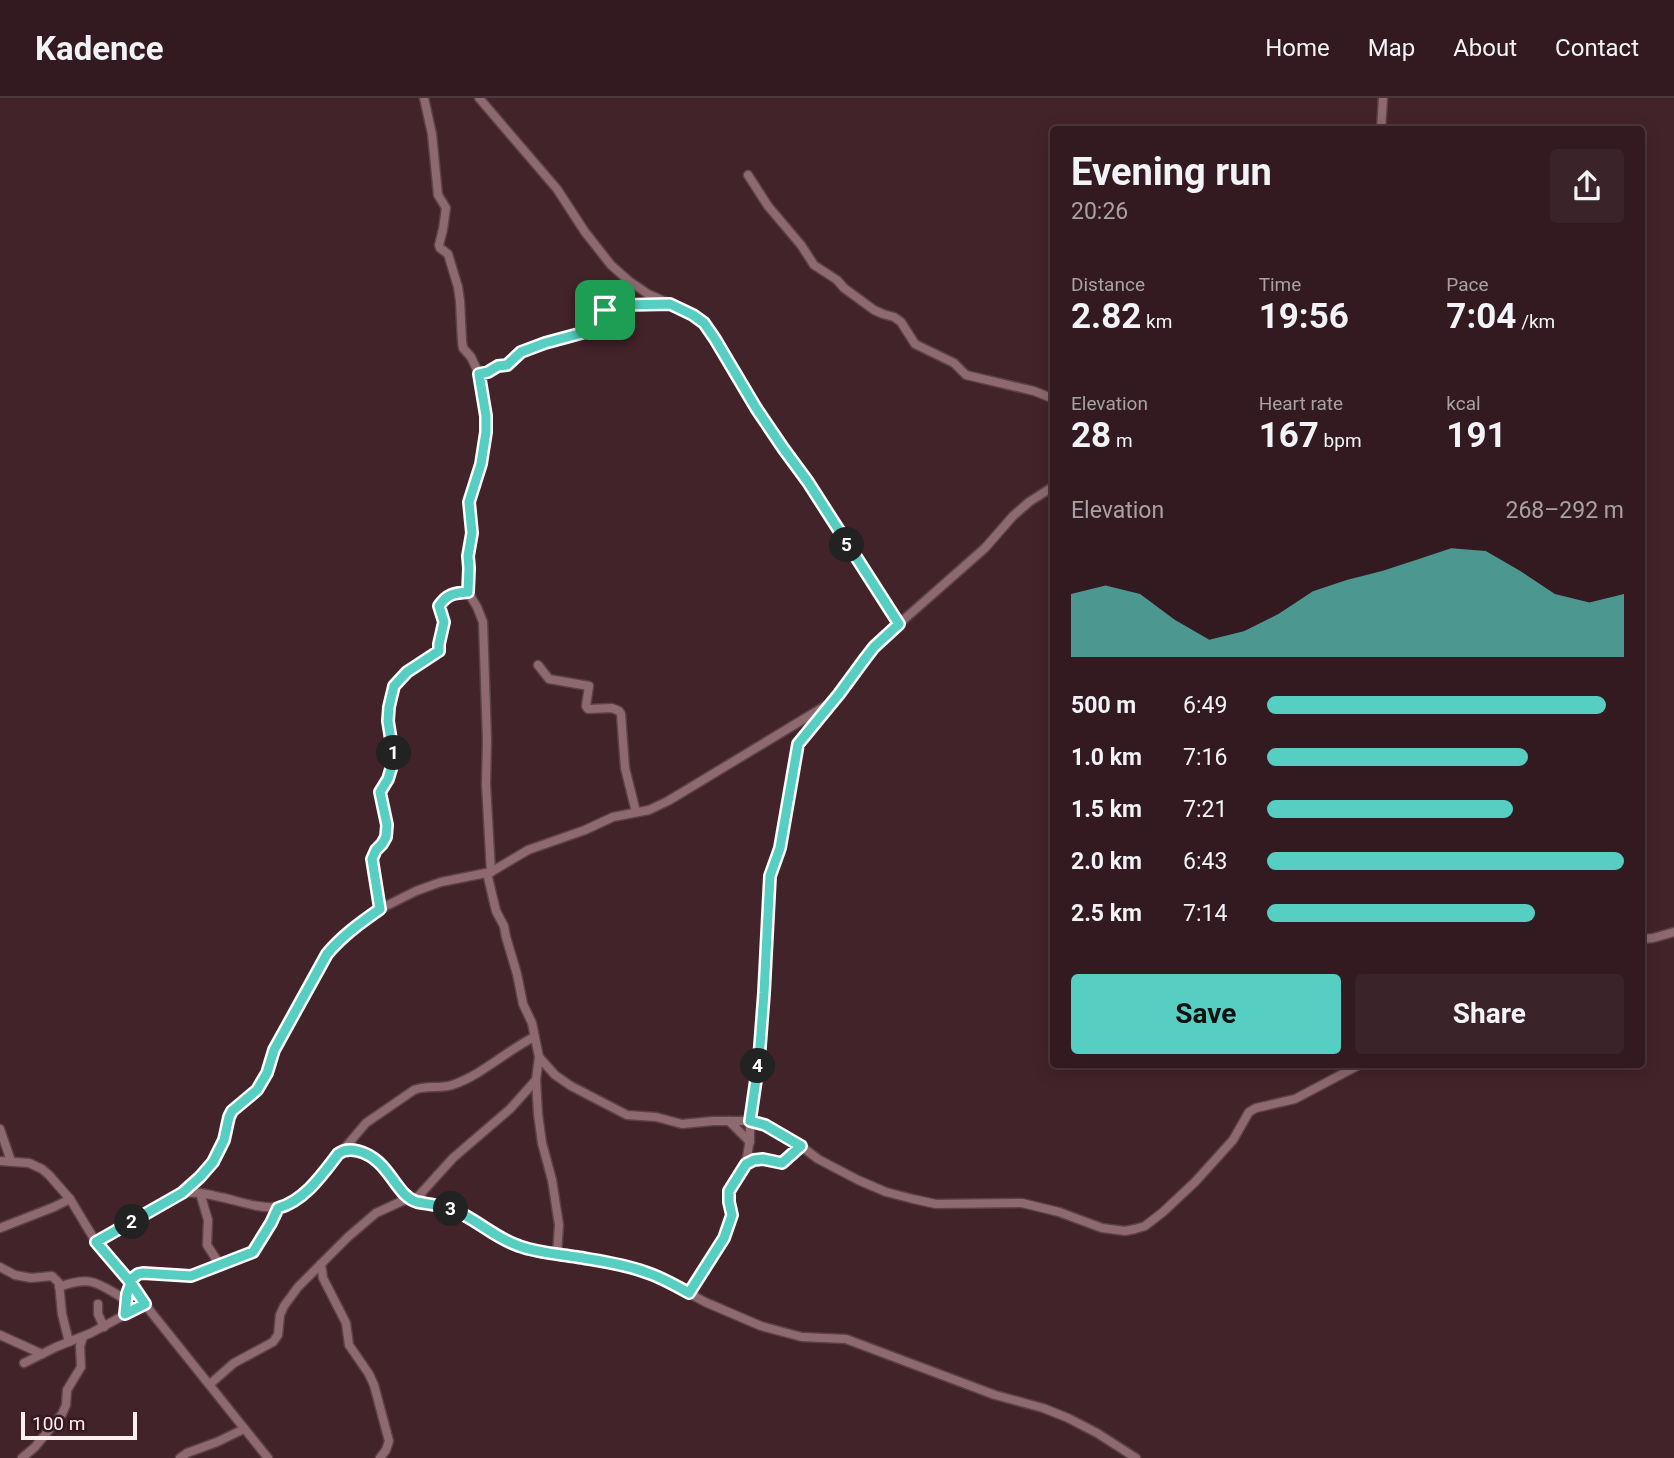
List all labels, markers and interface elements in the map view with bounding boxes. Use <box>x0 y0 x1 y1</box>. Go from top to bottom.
text: Kadence <box>35 29 164 68</box>
text: Home <box>1265 34 1330 62</box>
text: Map <box>1368 34 1415 62</box>
text: About <box>1453 34 1517 62</box>
text: Contact <box>1555 34 1639 62</box>
button: share <box>1550 149 1624 223</box>
text: Evening run <box>1071 150 1272 194</box>
text: 20:26 <box>1071 198 1128 225</box>
text: Distance <box>1071 273 1145 296</box>
text: Time <box>1259 273 1301 296</box>
text: Pace <box>1446 273 1489 296</box>
pin <box>575 280 635 340</box>
icon: arrive <box>586 291 624 329</box>
text: 2.82 <box>1071 296 1141 337</box>
text: 19:56 <box>1259 296 1349 337</box>
text: 7:04 <box>1446 296 1516 337</box>
text: km <box>1141 310 1172 333</box>
text: /km <box>1516 310 1555 333</box>
text: Elevation <box>1071 392 1148 415</box>
text: Heart rate <box>1259 392 1343 415</box>
text: kcal <box>1446 392 1481 415</box>
text: 28 <box>1071 415 1111 456</box>
text: 167 <box>1259 415 1319 456</box>
text: 191 <box>1446 415 1507 456</box>
text: m <box>1111 429 1133 452</box>
text: bpm <box>1319 429 1362 452</box>
text: Elevation <box>1071 497 1164 524</box>
text: 268–292 m <box>1505 497 1624 524</box>
pin: 5 <box>830 528 864 562</box>
text: 5 <box>841 533 852 556</box>
text: 500 m <box>1071 692 1136 719</box>
text: 6:49 <box>1183 692 1227 719</box>
pin: 1 <box>376 736 412 770</box>
text: 1 <box>388 741 399 764</box>
text: 1.0 km <box>1071 744 1142 771</box>
text: 7:16 <box>1183 744 1227 771</box>
text: 1.5 km <box>1071 796 1142 823</box>
text: 7:21 <box>1183 796 1227 823</box>
text: 2.0 km <box>1071 848 1142 875</box>
text: 6:43 <box>1183 848 1227 875</box>
text: 2.5 km <box>1071 900 1142 927</box>
text: 7:14 <box>1183 900 1227 927</box>
button: Save <box>1071 974 1341 1054</box>
button: Share <box>1355 974 1624 1054</box>
pin: 4 <box>740 1048 776 1084</box>
text: 4 <box>752 1054 763 1077</box>
pin: 3 <box>434 1192 468 1226</box>
text: 3 <box>445 1197 456 1220</box>
pin: 2 <box>114 1204 150 1240</box>
text: 2 <box>126 1210 137 1233</box>
scale bar <box>21 1409 136 1441</box>
text: 100 m <box>32 1412 85 1435</box>

